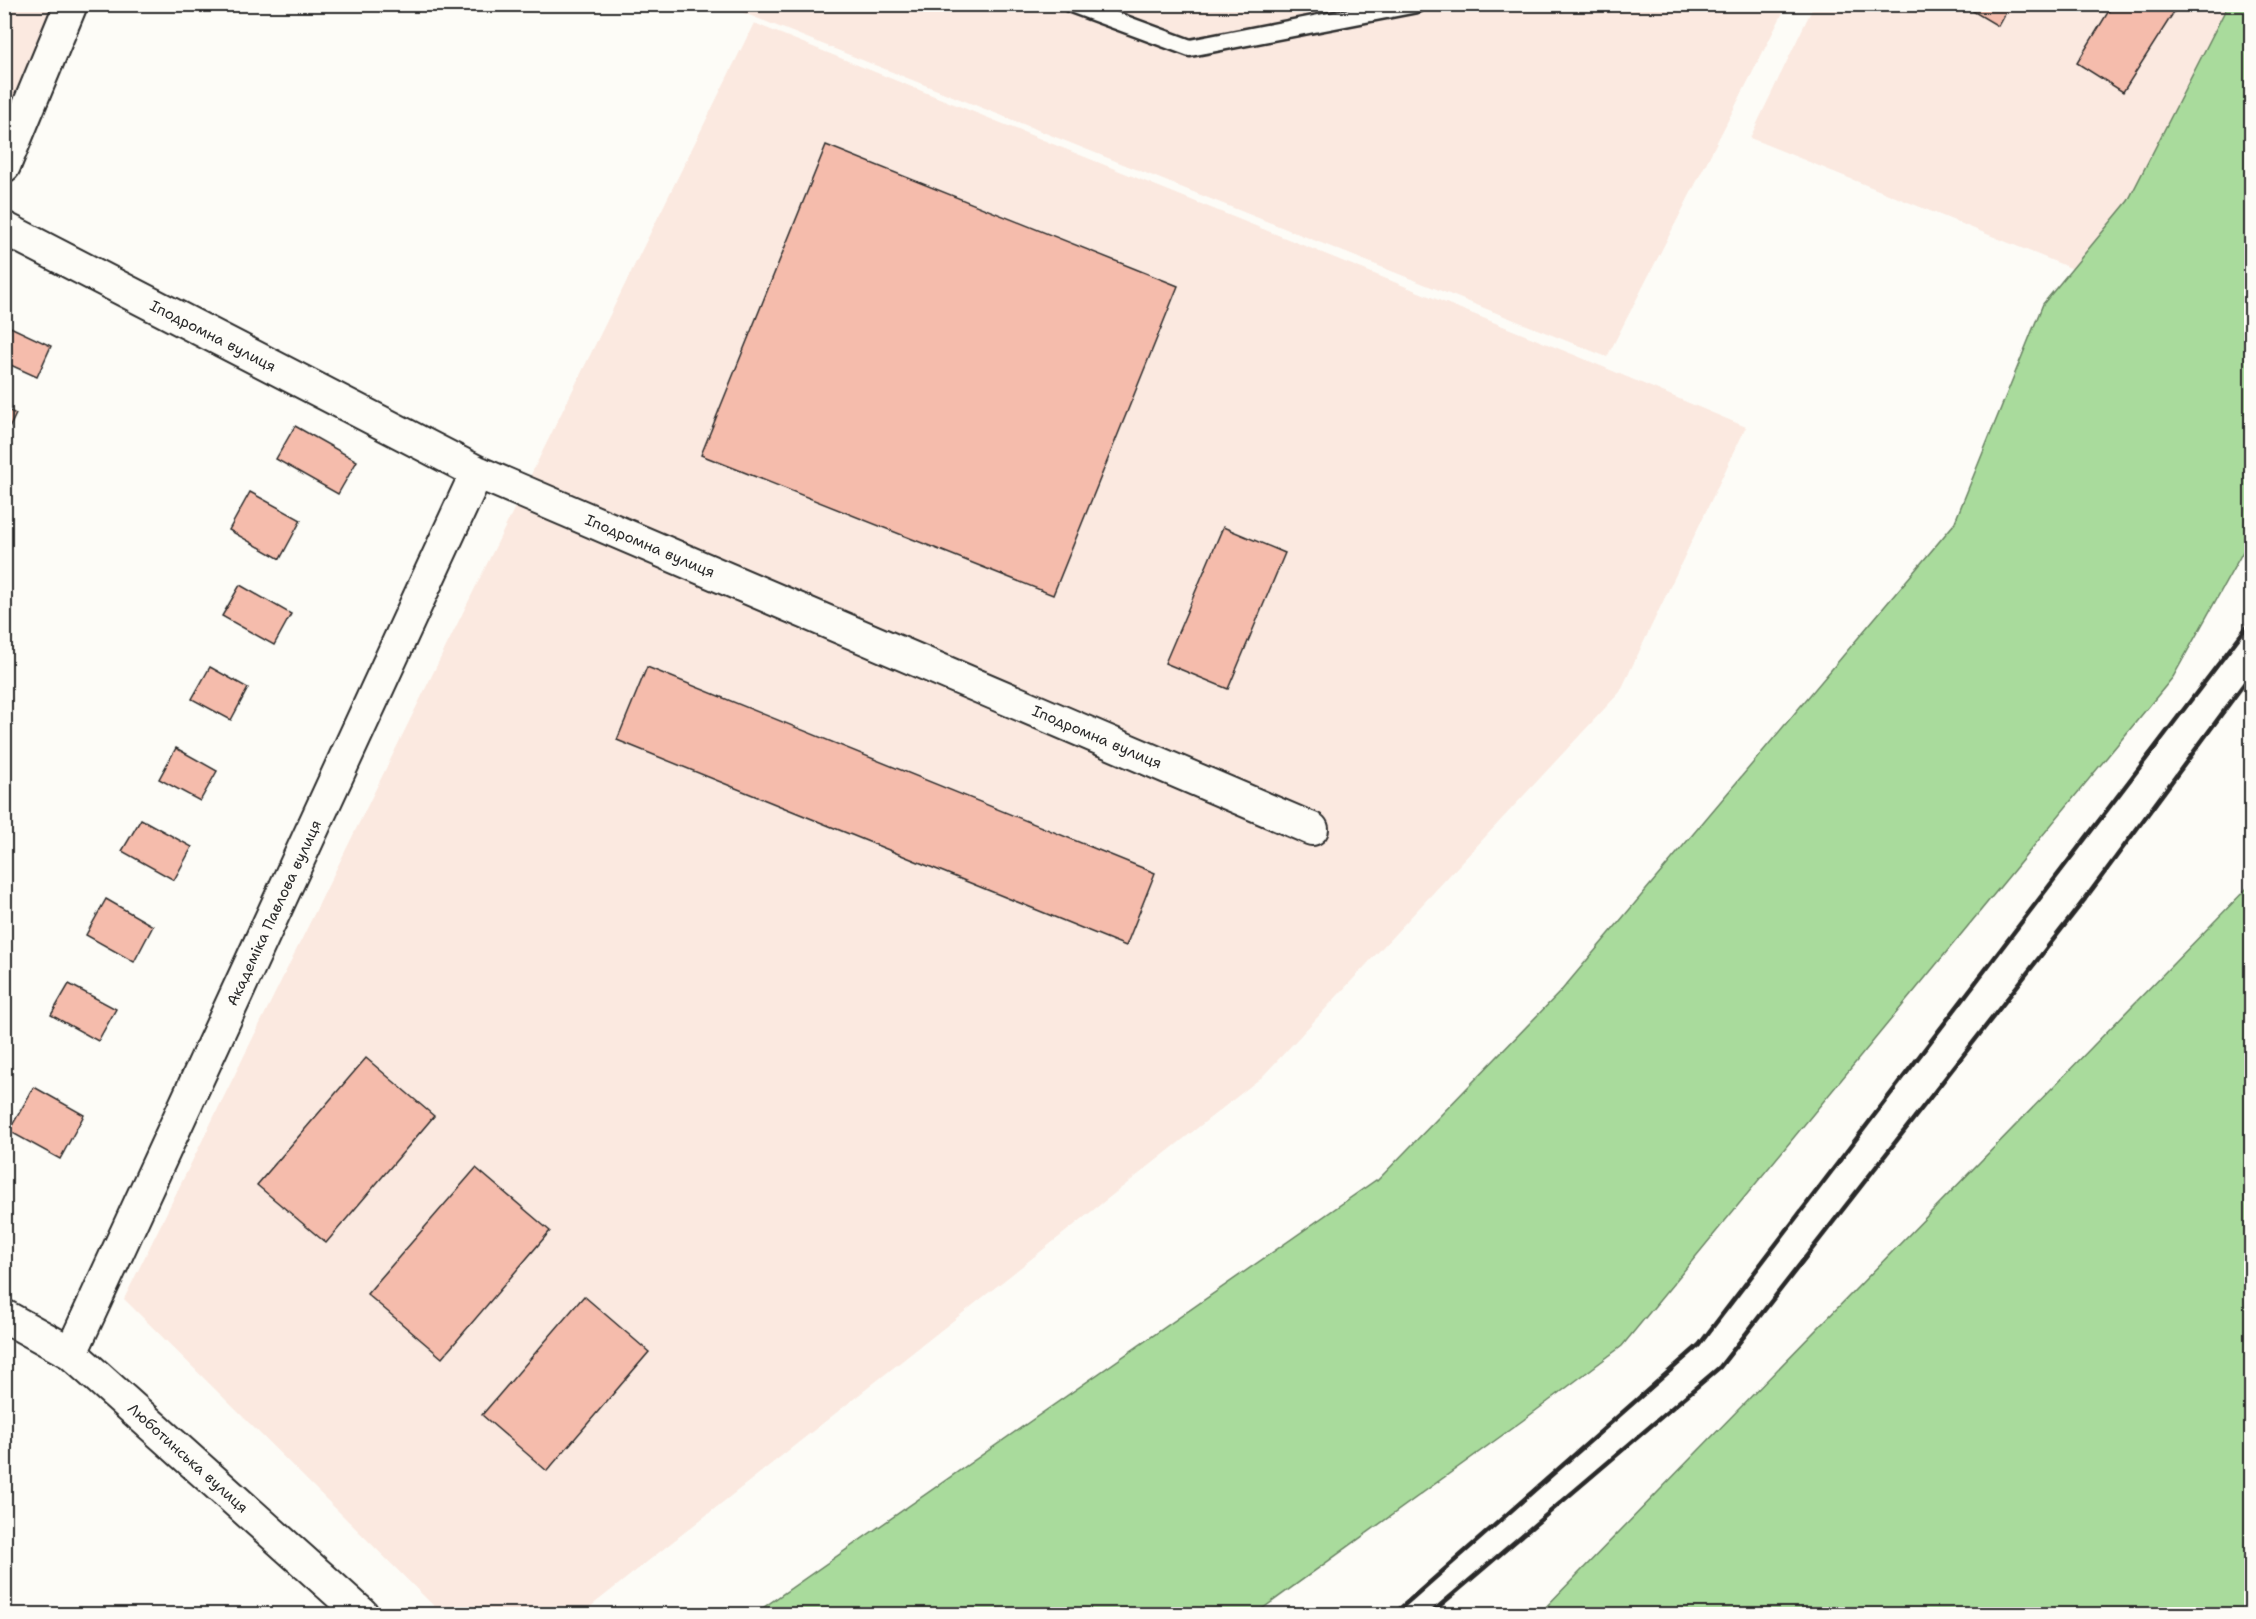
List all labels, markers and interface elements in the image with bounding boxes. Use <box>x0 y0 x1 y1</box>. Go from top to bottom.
street label: Іподромна вулиця <box>147 296 279 376</box>
street label: Іподромна вулиця <box>582 510 718 582</box>
street label: Іподромна вулиця <box>1029 701 1165 773</box>
street label: Академіка Павлова вулиця <box>222 817 326 1009</box>
street label: Люботинська вулиця <box>124 1399 252 1517</box>

